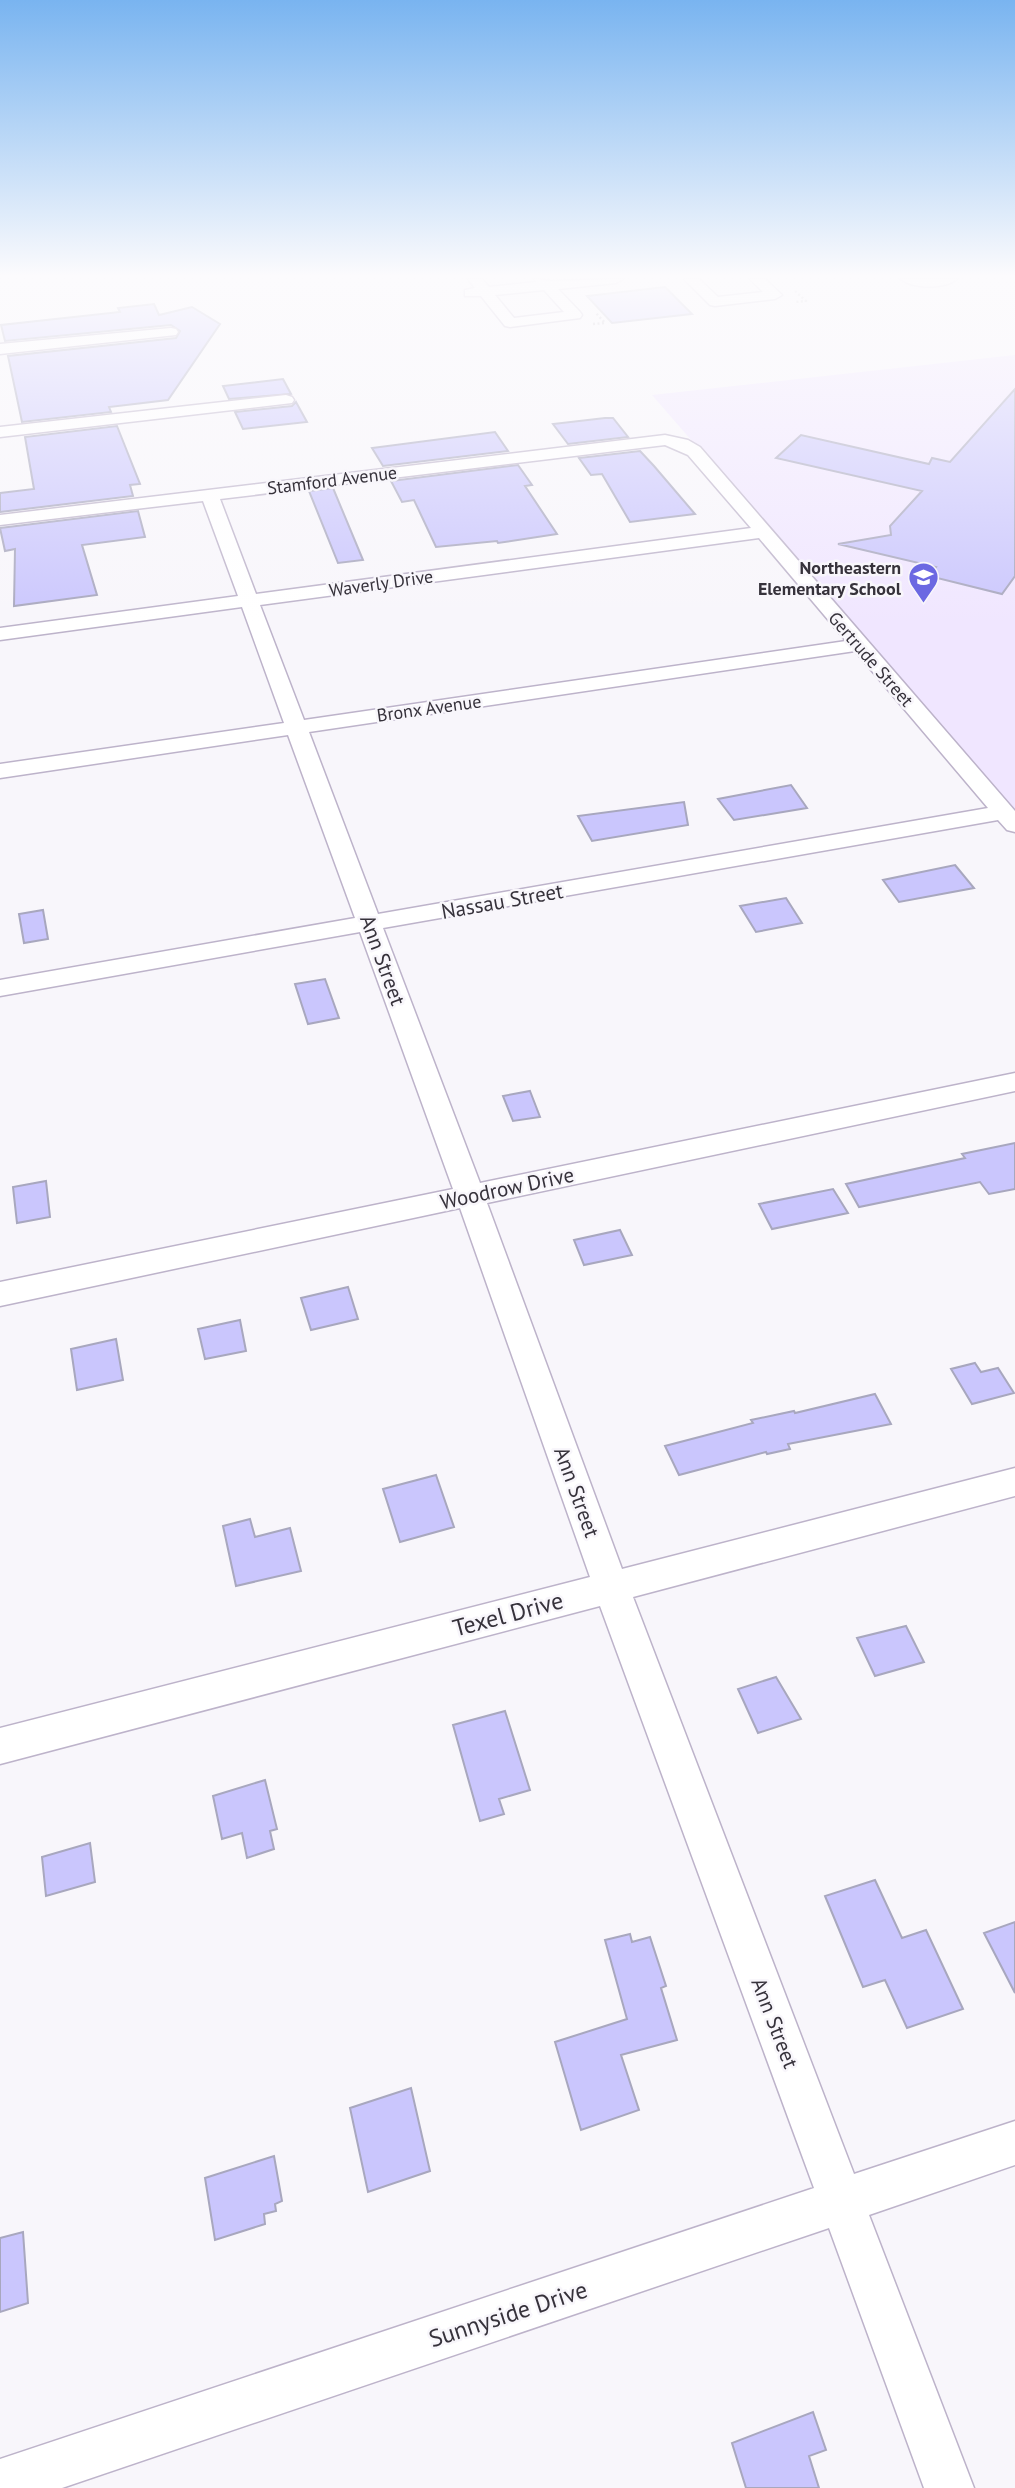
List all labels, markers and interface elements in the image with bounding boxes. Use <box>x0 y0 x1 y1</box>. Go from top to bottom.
street label: Stamford Avenue <box>266 461 398 499</box>
place label: Northeastern Elementary School <box>758 556 902 600</box>
school or university icon: Northeastern Elementary School <box>907 560 941 604</box>
street label: Waverly Drive <box>327 564 435 602</box>
street label: Gertrude Street <box>823 607 919 711</box>
street label: Bronx Avenue <box>375 689 483 727</box>
street label: Nassau Street <box>439 877 565 925</box>
street label: Ann Street <box>354 911 412 1009</box>
street label: Woodrow Drive <box>438 1161 576 1215</box>
street label: Ann Street <box>548 1443 606 1541</box>
street label: Texel Drive <box>449 1584 567 1644</box>
street label: Ann Street <box>745 1974 805 2072</box>
street label: Sunnyside Drive <box>425 2274 591 2354</box>

